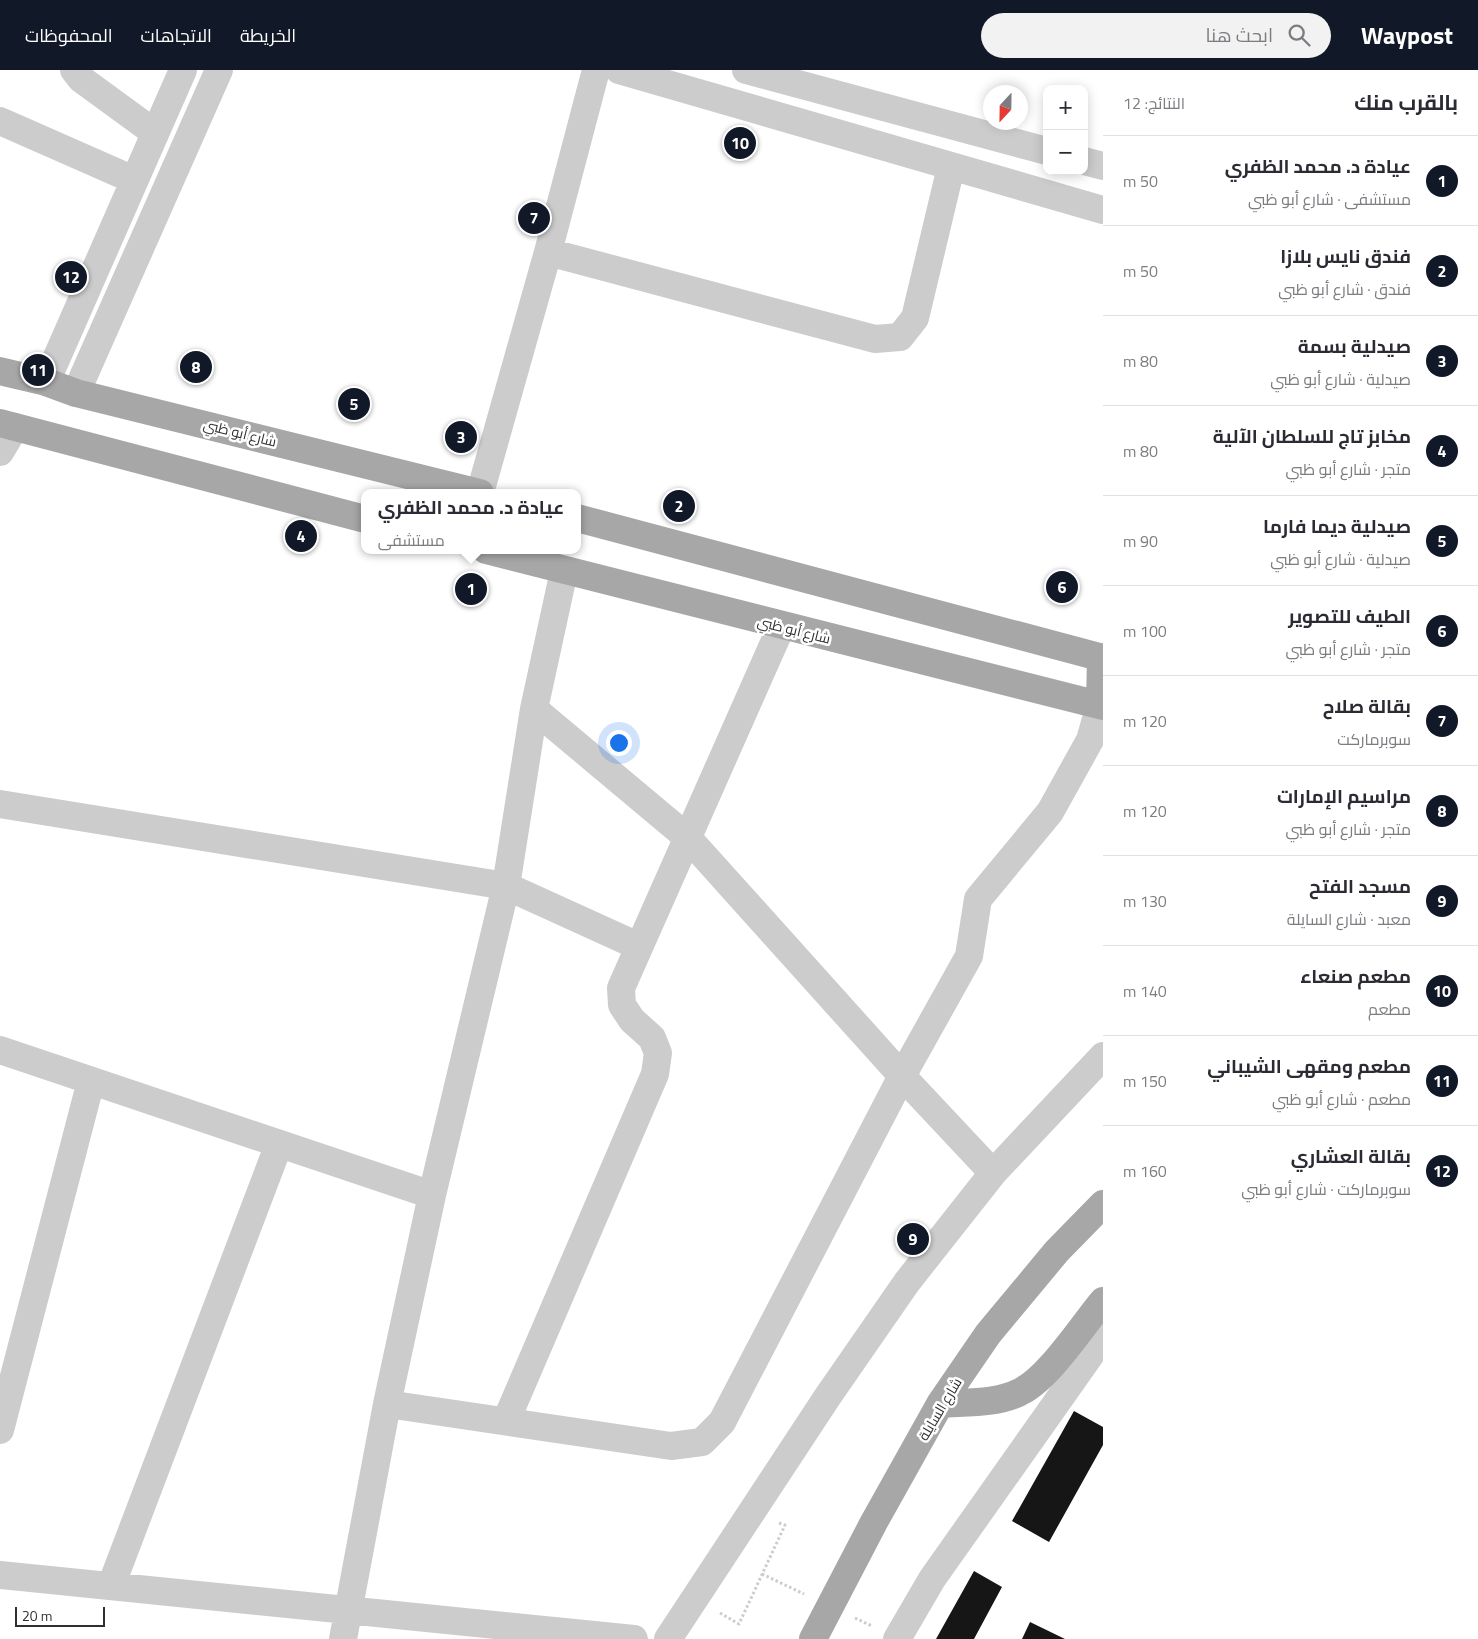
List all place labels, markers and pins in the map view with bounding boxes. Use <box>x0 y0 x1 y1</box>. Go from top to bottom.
pin: 10 <box>724 124 756 162</box>
pin: 7 <box>518 199 550 237</box>
pin: 12 <box>55 258 87 296</box>
pin: 8 <box>180 348 212 386</box>
pin: 11 <box>22 351 54 389</box>
pin: 5 <box>338 385 370 423</box>
pin: 3 <box>445 418 477 456</box>
pin: 2 <box>663 487 695 525</box>
pin: 4 <box>285 517 317 555</box>
pin: 6 <box>1046 568 1078 606</box>
pin: 1 <box>455 570 487 608</box>
pin: 9 <box>897 1220 929 1258</box>

